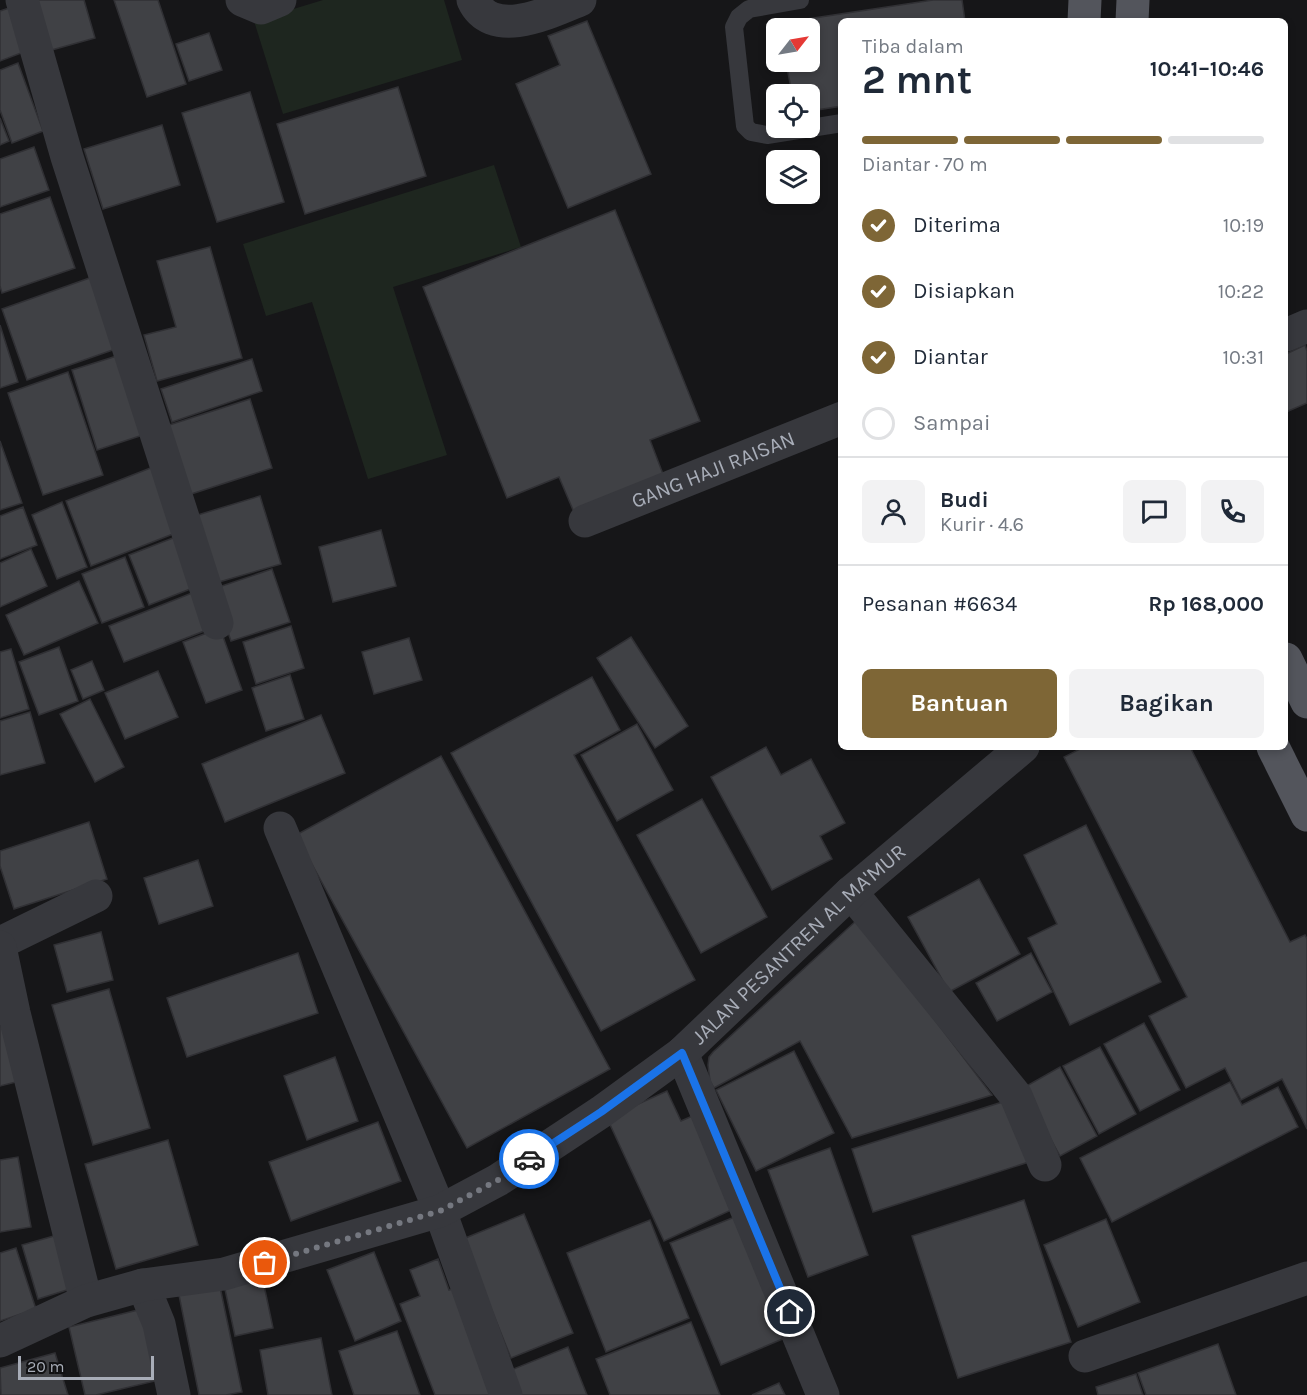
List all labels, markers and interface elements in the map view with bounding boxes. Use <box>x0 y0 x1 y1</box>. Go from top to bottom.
north arrow <box>766 18 820 72</box>
map controls <box>766 18 820 204</box>
text: Tiba dalam <box>862 35 964 58</box>
text: 10:41–10:46 <box>1150 56 1264 82</box>
text: 2 mnt <box>862 57 972 103</box>
button: locate <box>766 84 820 138</box>
button: layers <box>766 150 820 204</box>
text: Diantar · 70 m <box>862 153 988 176</box>
icon: check <box>862 209 895 242</box>
text: Diterima <box>913 212 1001 238</box>
text: 10:19 <box>1223 214 1264 237</box>
icon: check <box>862 275 895 308</box>
text: Disiapkan <box>913 278 1015 304</box>
text: 10:22 <box>1218 280 1264 303</box>
icon: check <box>862 341 895 374</box>
text: Diantar <box>913 344 988 370</box>
text: 10:31 <box>1222 346 1264 369</box>
text: Sampai <box>913 410 991 436</box>
street label: GANG HAJI RAISAN <box>628 426 798 513</box>
button: person <box>862 480 925 543</box>
button: chat <box>1123 480 1186 543</box>
button: phone <box>1201 480 1264 543</box>
text: Budi <box>940 487 989 513</box>
text: Kurir · 4.6 <box>940 513 1024 536</box>
text: Pesanan #6634 <box>862 591 1017 617</box>
text: Rp 168,000 <box>1148 591 1264 617</box>
button: Bantuan <box>862 669 1057 738</box>
button: Bagikan <box>1069 669 1264 738</box>
street label: JALAN PESANTREN AL MA'MUR <box>687 839 911 1049</box>
courier <box>499 1129 559 1189</box>
icon: car <box>513 1143 546 1176</box>
pin <box>239 1237 290 1288</box>
icon: bag <box>248 1246 281 1279</box>
pin <box>764 1286 815 1337</box>
icon: home <box>773 1295 806 1328</box>
scale bar <box>18 1353 154 1380</box>
text: 20 m <box>27 1357 65 1376</box>

